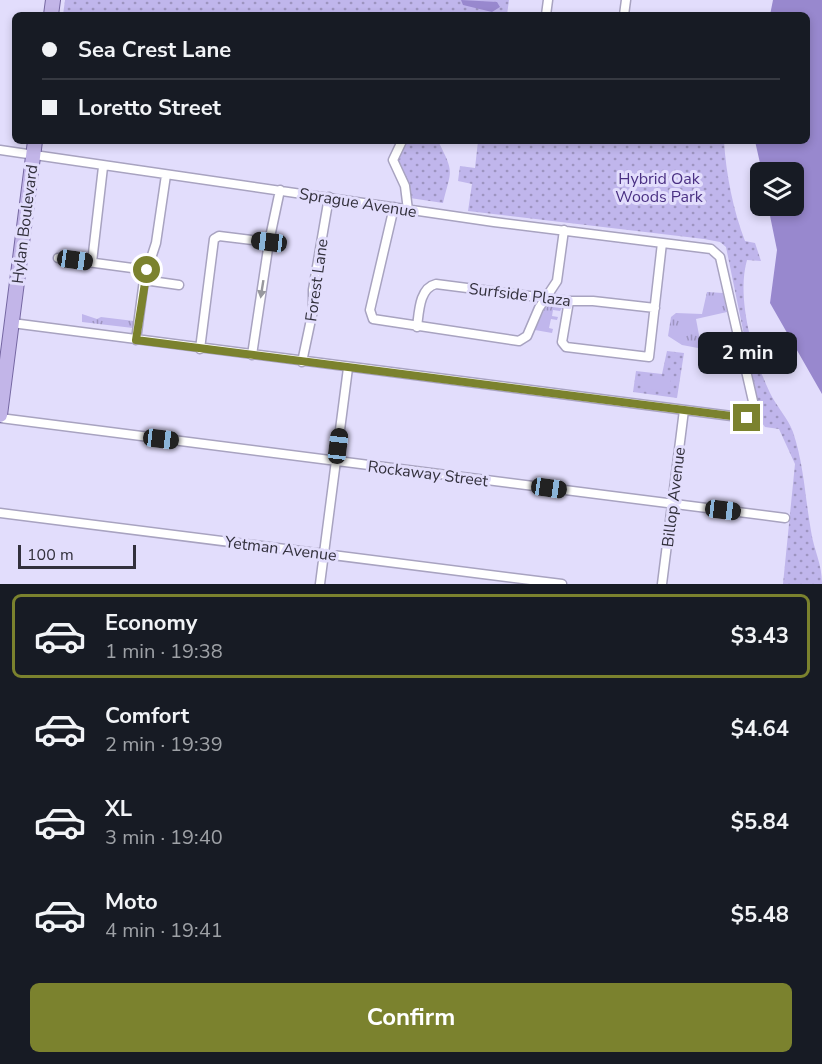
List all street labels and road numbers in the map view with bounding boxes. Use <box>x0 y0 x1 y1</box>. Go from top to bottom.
street label: Hylan Boulevard <box>7 163 43 285</box>
street label: Sprague Avenue <box>297 183 418 223</box>
street label: Forest Lane <box>300 237 334 323</box>
street label: Surfside Plaza <box>468 278 572 312</box>
street label: Billop Avenue <box>657 446 691 548</box>
street label: Rockaway Street <box>367 456 490 492</box>
street label: Yetman Avenue <box>223 531 338 567</box>

